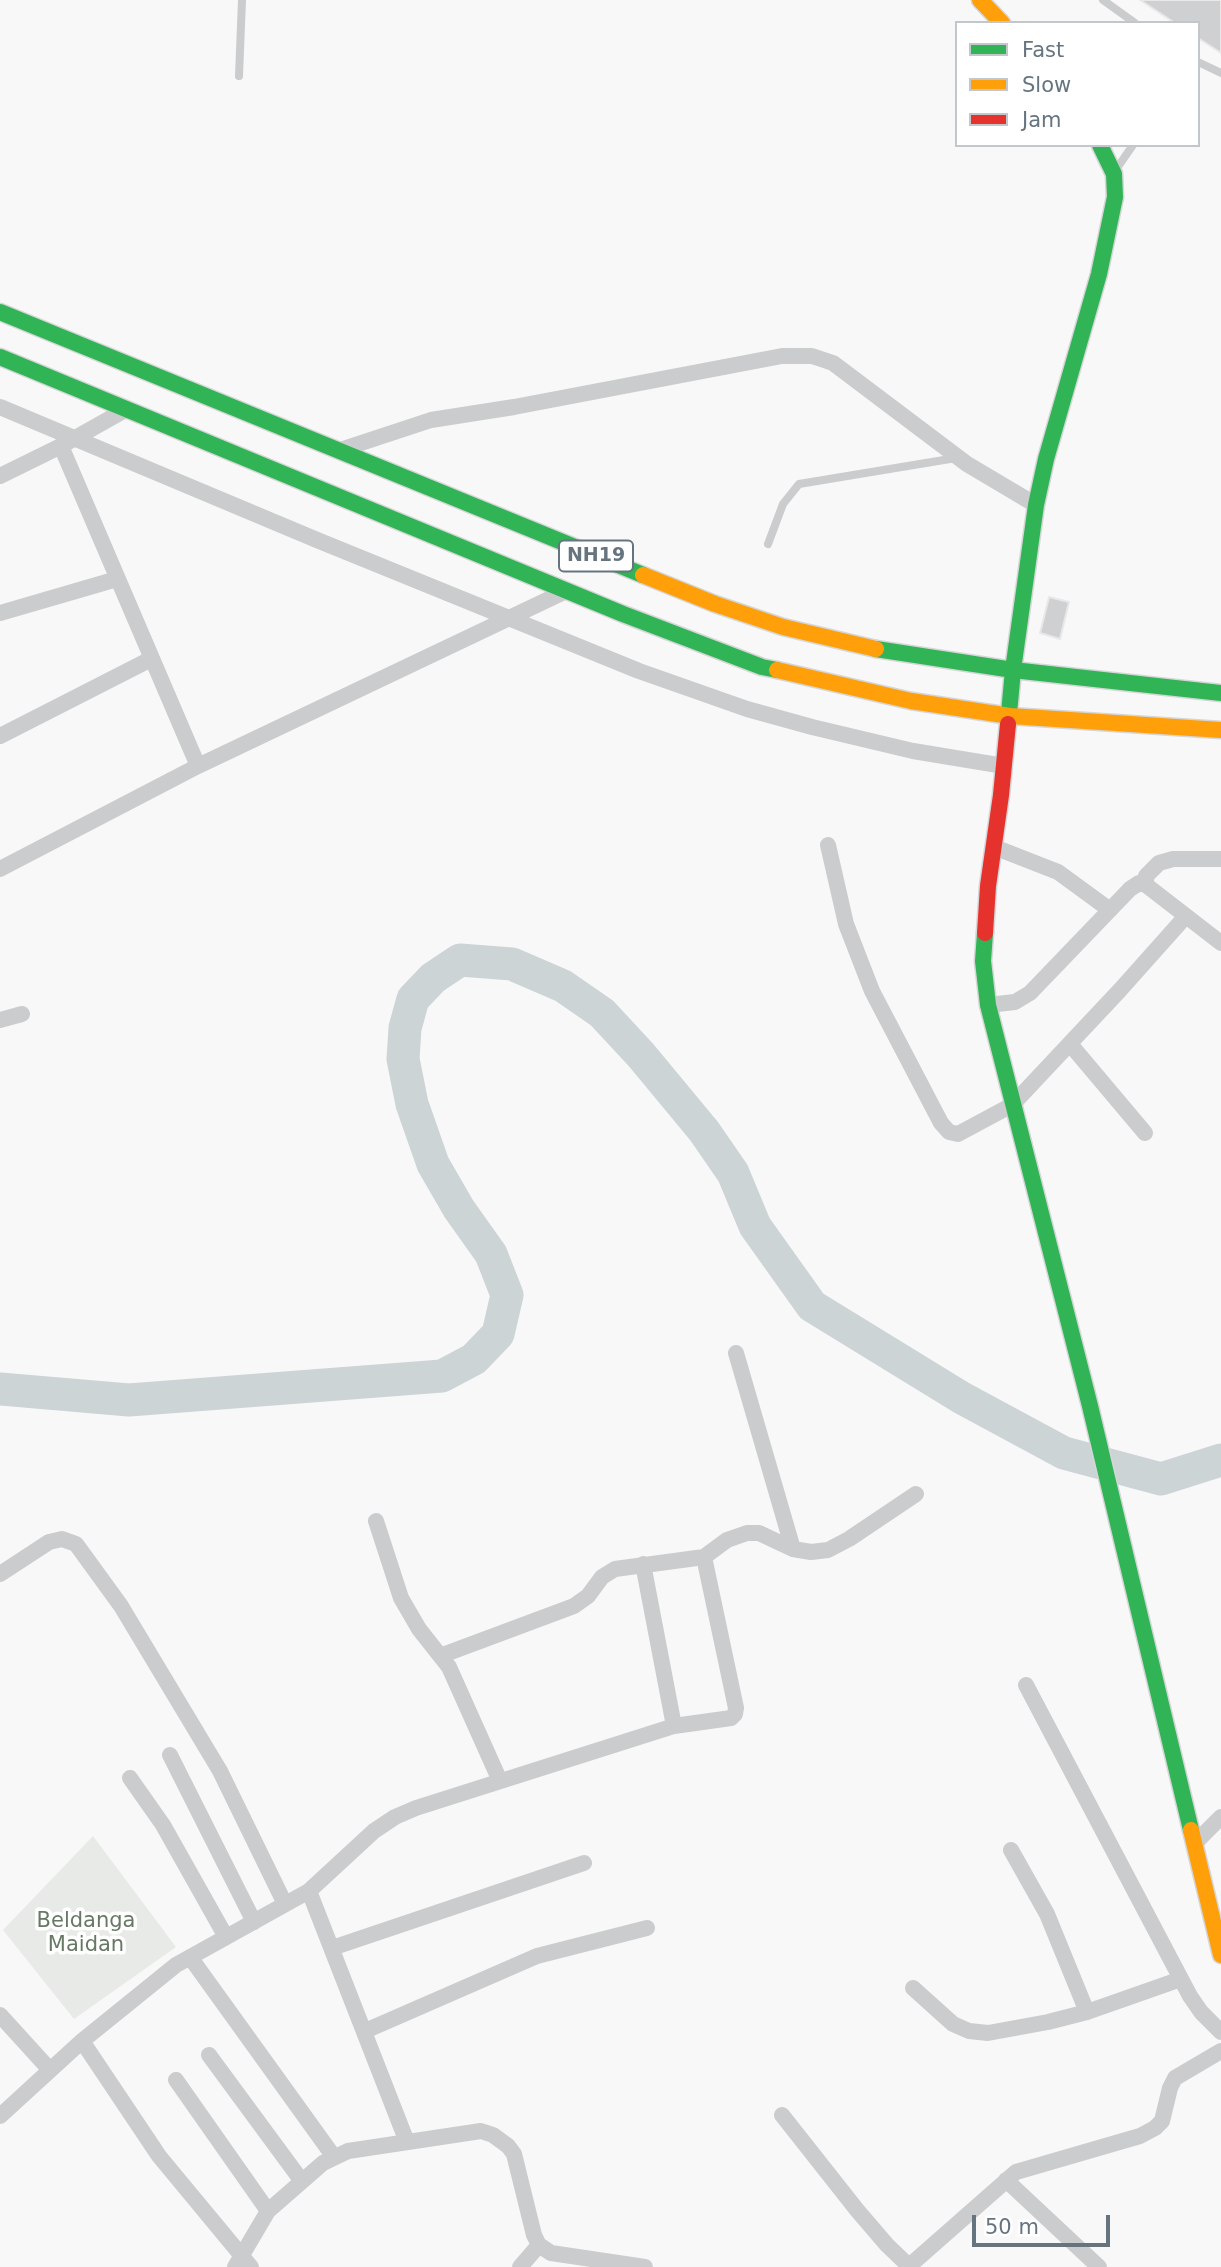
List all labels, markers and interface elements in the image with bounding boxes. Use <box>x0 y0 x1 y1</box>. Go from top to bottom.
legend <box>955 21 1200 147</box>
text: Fast <box>1022 38 1064 62</box>
text: Slow <box>1022 73 1071 97</box>
text: Jam <box>1022 108 1062 132</box>
road number: NH19 <box>559 540 633 572</box>
park label: Beldanga Maidan <box>37 1909 135 1959</box>
scale bar <box>976 2200 1114 2244</box>
text: 50 m <box>985 2215 1039 2239</box>

